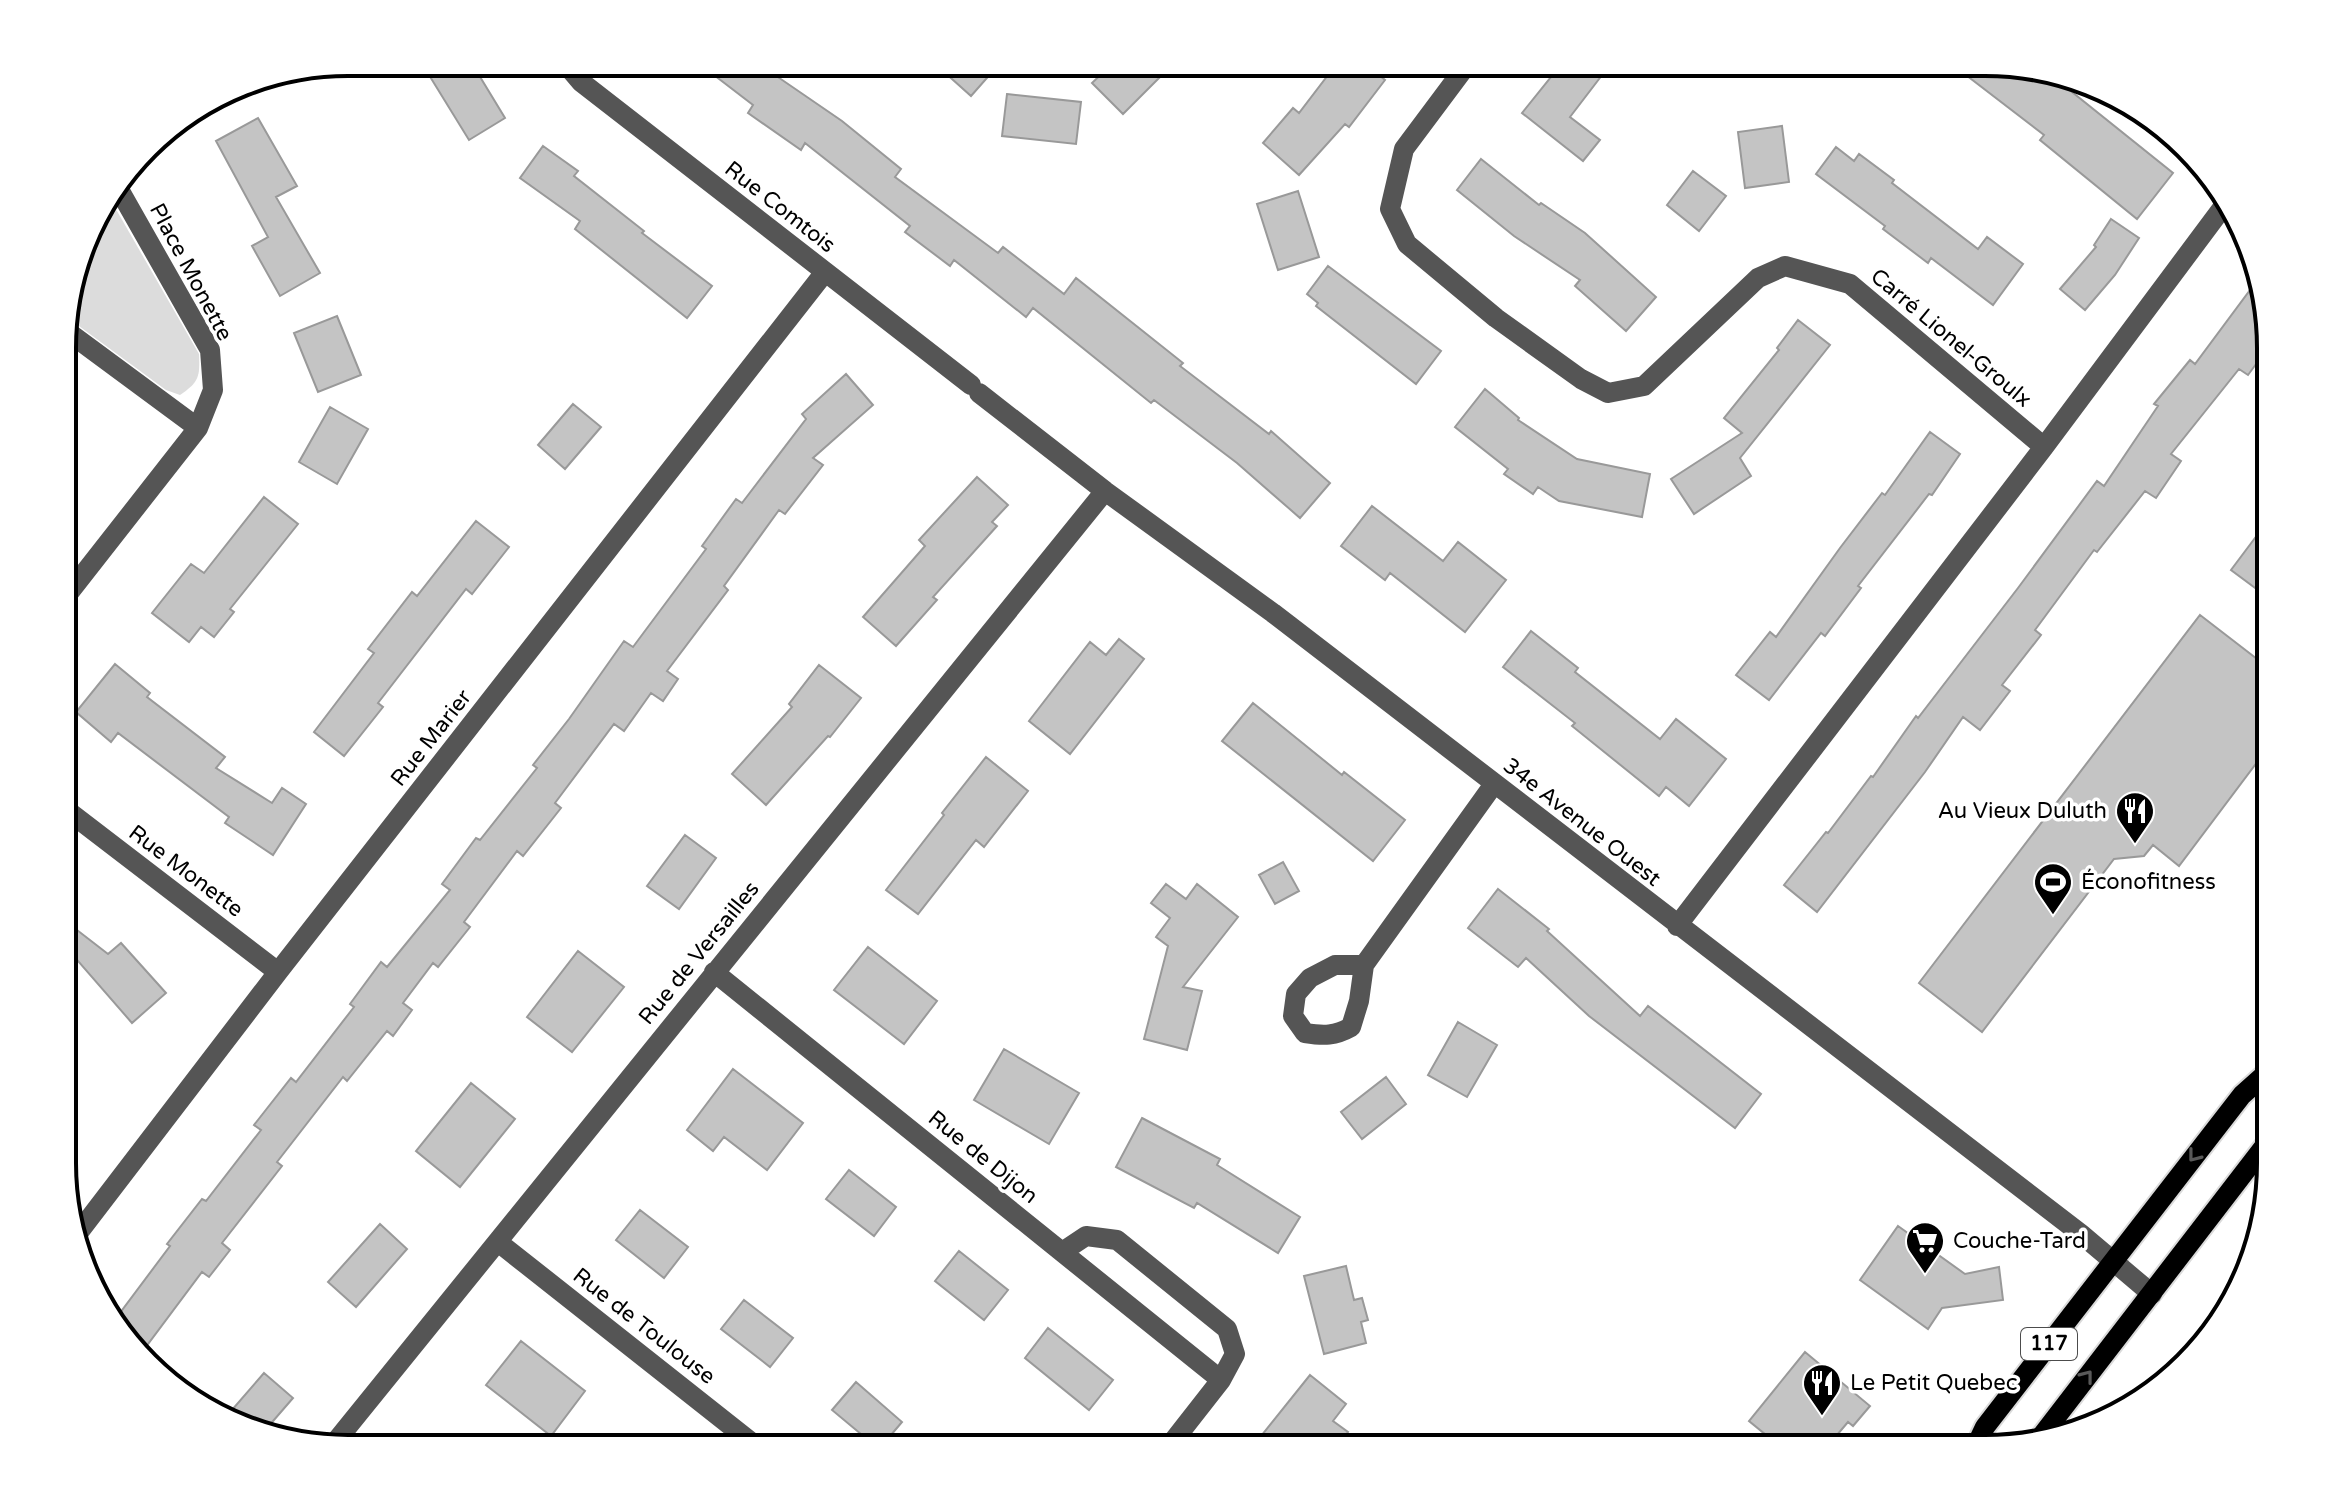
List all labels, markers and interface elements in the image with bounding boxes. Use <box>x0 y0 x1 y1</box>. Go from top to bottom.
street label: Rue Comtois <box>720 156 840 258</box>
street label: Place Monette <box>144 199 238 345</box>
street label: Carré Lionel-Groulx <box>1865 263 2037 413</box>
street label: Rue Marier <box>385 684 477 792</box>
street label: 34e Avenue Ouest <box>1498 752 1666 892</box>
restaurant icon: Au Vieux Duluth <box>2114 790 2156 845</box>
place label: Au Vieux Duluth <box>1938 798 2107 824</box>
street label: Rue Monette <box>124 820 248 922</box>
sports icon: Éconofitness <box>2032 861 2074 916</box>
place label: Éconofitness <box>2081 868 2216 895</box>
street label: Rue de Versailles <box>633 876 765 1030</box>
street label: Rue de Dijon <box>923 1105 1043 1209</box>
one-way arrow <box>2189 1147 2203 1162</box>
supermarket icon: Couche-Tard <box>1904 1220 1946 1275</box>
place label: Couche-Tard <box>1953 1228 2086 1254</box>
street label: Rue de Toulouse <box>568 1262 720 1390</box>
road number: 117 <box>2021 1328 2077 1360</box>
restaurant icon: Le Petit Quebec <box>1801 1362 1843 1417</box>
place label: Le Petit Quebec <box>1850 1370 2017 1396</box>
one-way arrow <box>2078 1370 2092 1385</box>

